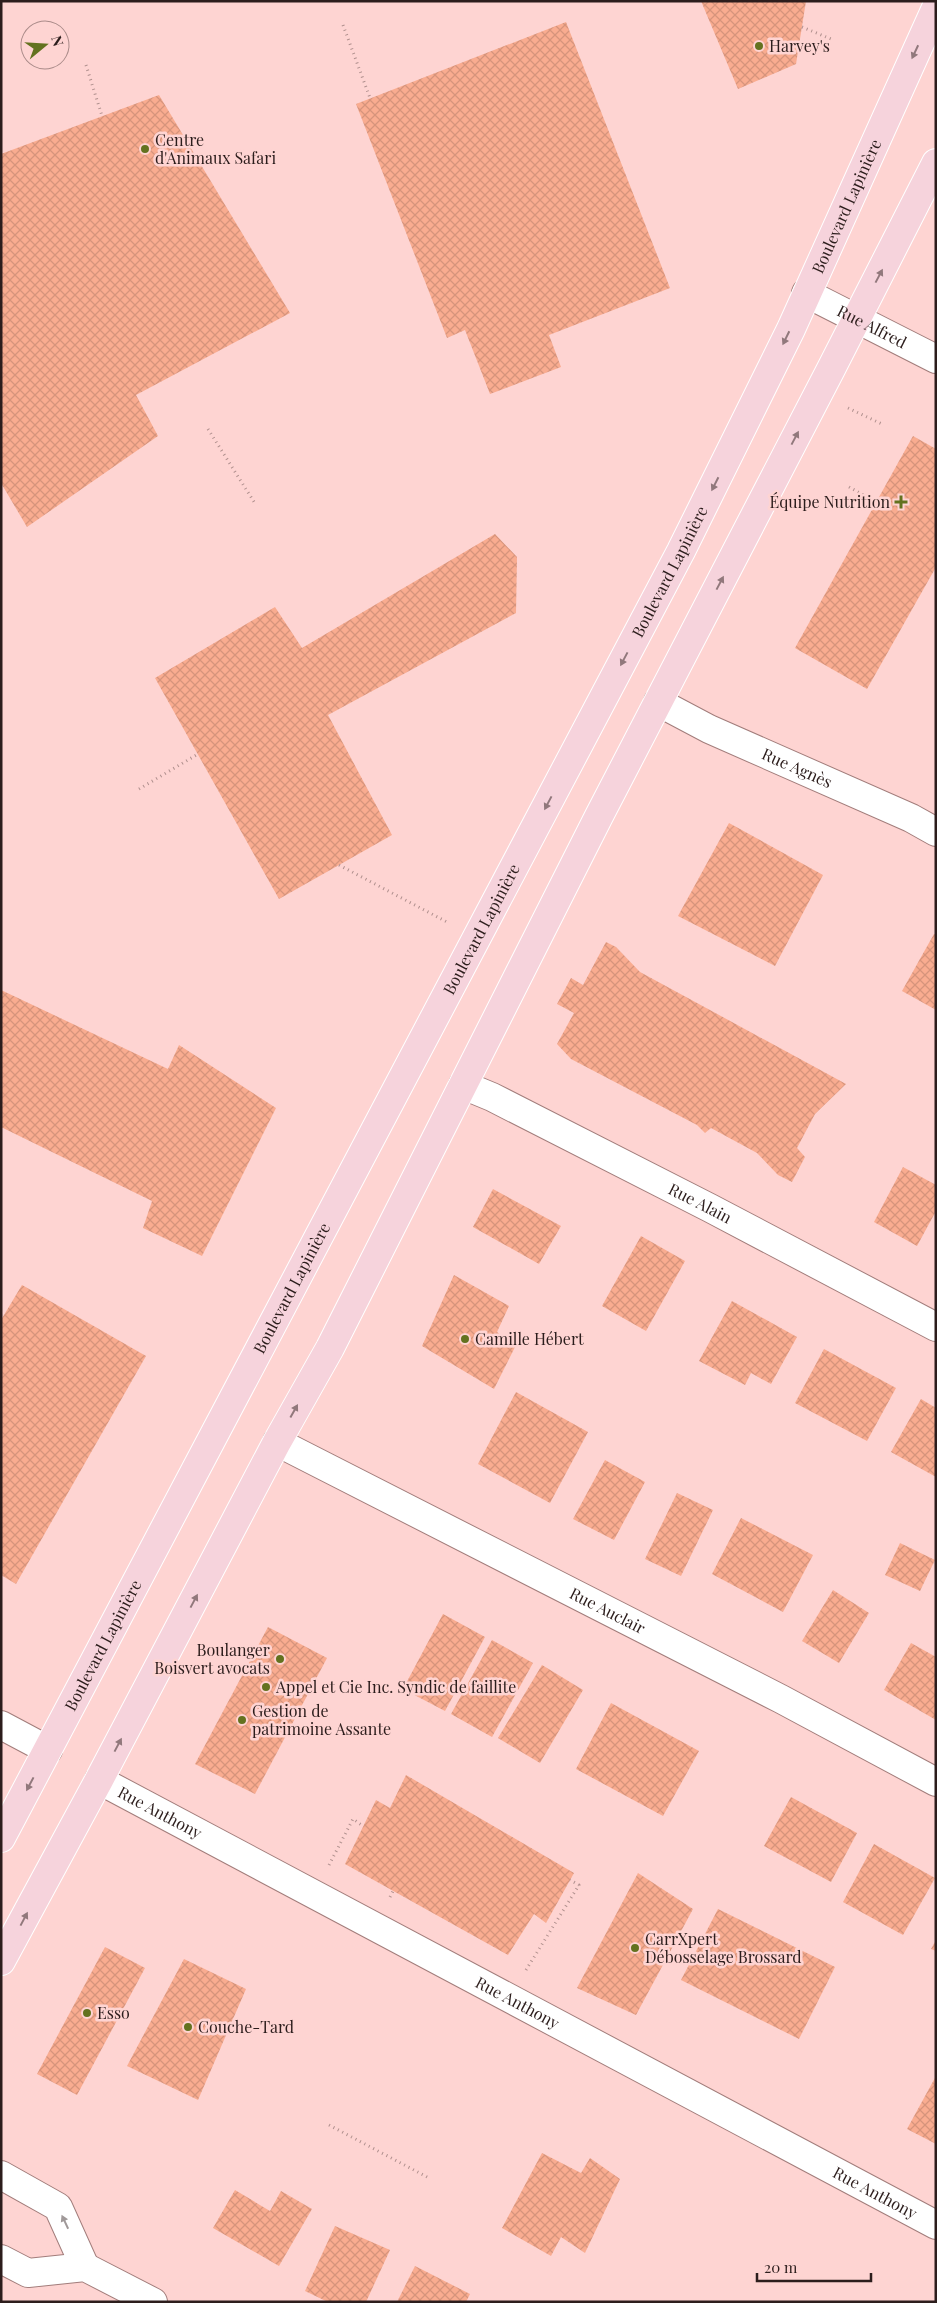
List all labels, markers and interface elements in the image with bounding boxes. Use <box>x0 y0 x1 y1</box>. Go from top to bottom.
north arrow <box>20 20 70 70</box>
text: N <box>47 33 68 49</box>
place label: Harvey's <box>769 35 830 56</box>
marker: Harvey's <box>753 40 765 52</box>
one-way arrow <box>911 45 919 59</box>
place label: Centre d'Animaux Safari <box>155 129 276 168</box>
street label: Boulevard Lapinière <box>807 136 885 276</box>
marker: Centre d'Animaux Safari <box>139 143 151 155</box>
one-way arrow <box>875 269 883 283</box>
street label: Rue Alfred <box>834 300 911 352</box>
one-way arrow <box>782 331 790 345</box>
one-way arrow <box>791 431 799 446</box>
one-way arrow <box>711 476 719 491</box>
place label: Équipe Nutrition <box>769 491 890 512</box>
marker: Équipe Nutrition <box>894 495 908 509</box>
street label: Boulevard Lapinière <box>626 502 712 641</box>
one-way arrow <box>716 575 724 590</box>
one-way arrow <box>620 652 628 666</box>
street label: Rue Agnès <box>759 743 836 792</box>
one-way arrow <box>544 795 552 810</box>
street label: Boulevard Lapinière <box>438 860 524 998</box>
street label: Rue Alain <box>665 1178 736 1228</box>
street label: Boulevard Lapinière <box>248 1219 334 1357</box>
place label: Camille Hébert <box>475 1328 584 1349</box>
marker: Camille Hébert <box>459 1333 471 1345</box>
one-way arrow <box>290 1404 299 1418</box>
street label: Boulevard Lapinière <box>59 1576 146 1714</box>
street label: Rue Auclair <box>566 1582 649 1638</box>
one-way arrow <box>190 1594 198 1608</box>
place label: Boulanger Boisvert avocats <box>154 1639 270 1678</box>
marker: Boulanger Boisvert avocats <box>274 1653 286 1665</box>
place label: Appel et Cie Inc. Syndic de faillite <box>275 1676 516 1697</box>
marker: Appel et Cie Inc. Syndic de faillite <box>260 1681 272 1693</box>
place label: Gestion de patrimoine Assante <box>252 1700 391 1739</box>
marker: Gestion de patrimoine Assante <box>236 1714 248 1726</box>
one-way arrow <box>114 1738 122 1752</box>
one-way arrow <box>26 1776 34 1791</box>
street label: Rue Anthony <box>114 1781 206 1843</box>
one-way arrow <box>20 1912 29 1925</box>
place label: CarrXpert Débosselage Brossard <box>645 1928 802 1967</box>
marker: CarrXpert Débosselage Brossard <box>629 1942 641 1954</box>
street label: Rue Anthony <box>472 1971 563 2033</box>
place label: Esso <box>97 2002 130 2023</box>
marker: Esso <box>81 2007 93 2019</box>
place label: Couche-Tard <box>198 2016 294 2037</box>
marker: Couche-Tard <box>182 2021 194 2033</box>
street label: Rue Anthony <box>830 2161 921 2223</box>
one-way arrow <box>61 2215 69 2229</box>
scale bar <box>757 2250 871 2282</box>
text: 20 m <box>764 2257 798 2277</box>

